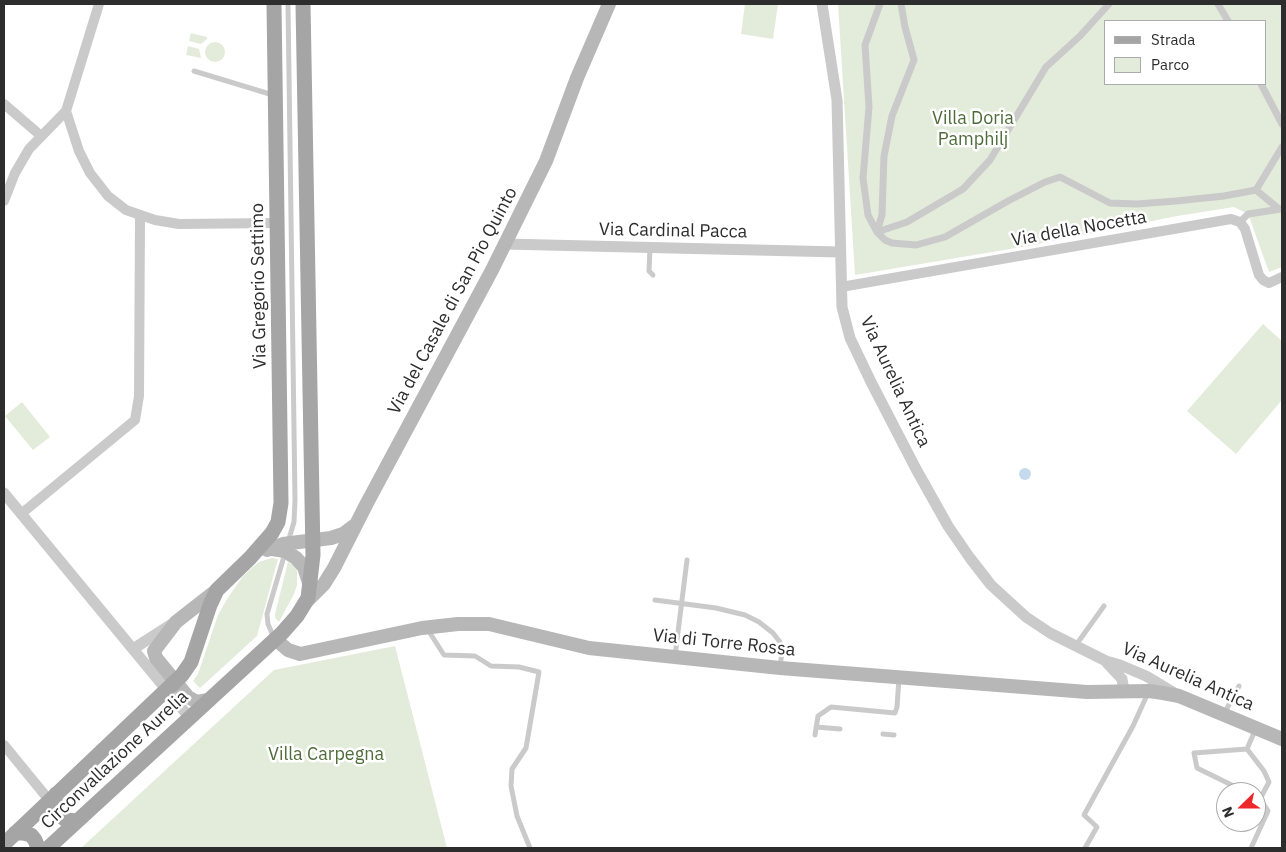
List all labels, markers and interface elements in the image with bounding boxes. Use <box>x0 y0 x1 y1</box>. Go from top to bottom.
legend <box>1104 20 1266 85</box>
text: Strada <box>1151 30 1195 49</box>
text: Parco <box>1151 55 1189 74</box>
park label: Villa Doria Pamphilj <box>932 108 1014 150</box>
street label: Via del Casale di San Pio Quinto <box>384 184 522 418</box>
street label: Via Gregorio Settimo <box>247 203 271 369</box>
street label: Via della Nocetta <box>1010 206 1148 252</box>
street label: Via Cardinal Pacca <box>599 219 747 243</box>
street label: Via Aurelia Antica <box>855 313 935 451</box>
street label: Via di Torre Rossa <box>652 625 796 661</box>
street label: Via Aurelia Antica <box>1119 638 1257 716</box>
street label: Circonvallazione Aurelia <box>37 686 193 834</box>
park label: Villa Carpegna <box>268 744 384 766</box>
north arrow <box>1216 782 1266 832</box>
text: N <box>1218 804 1238 820</box>

